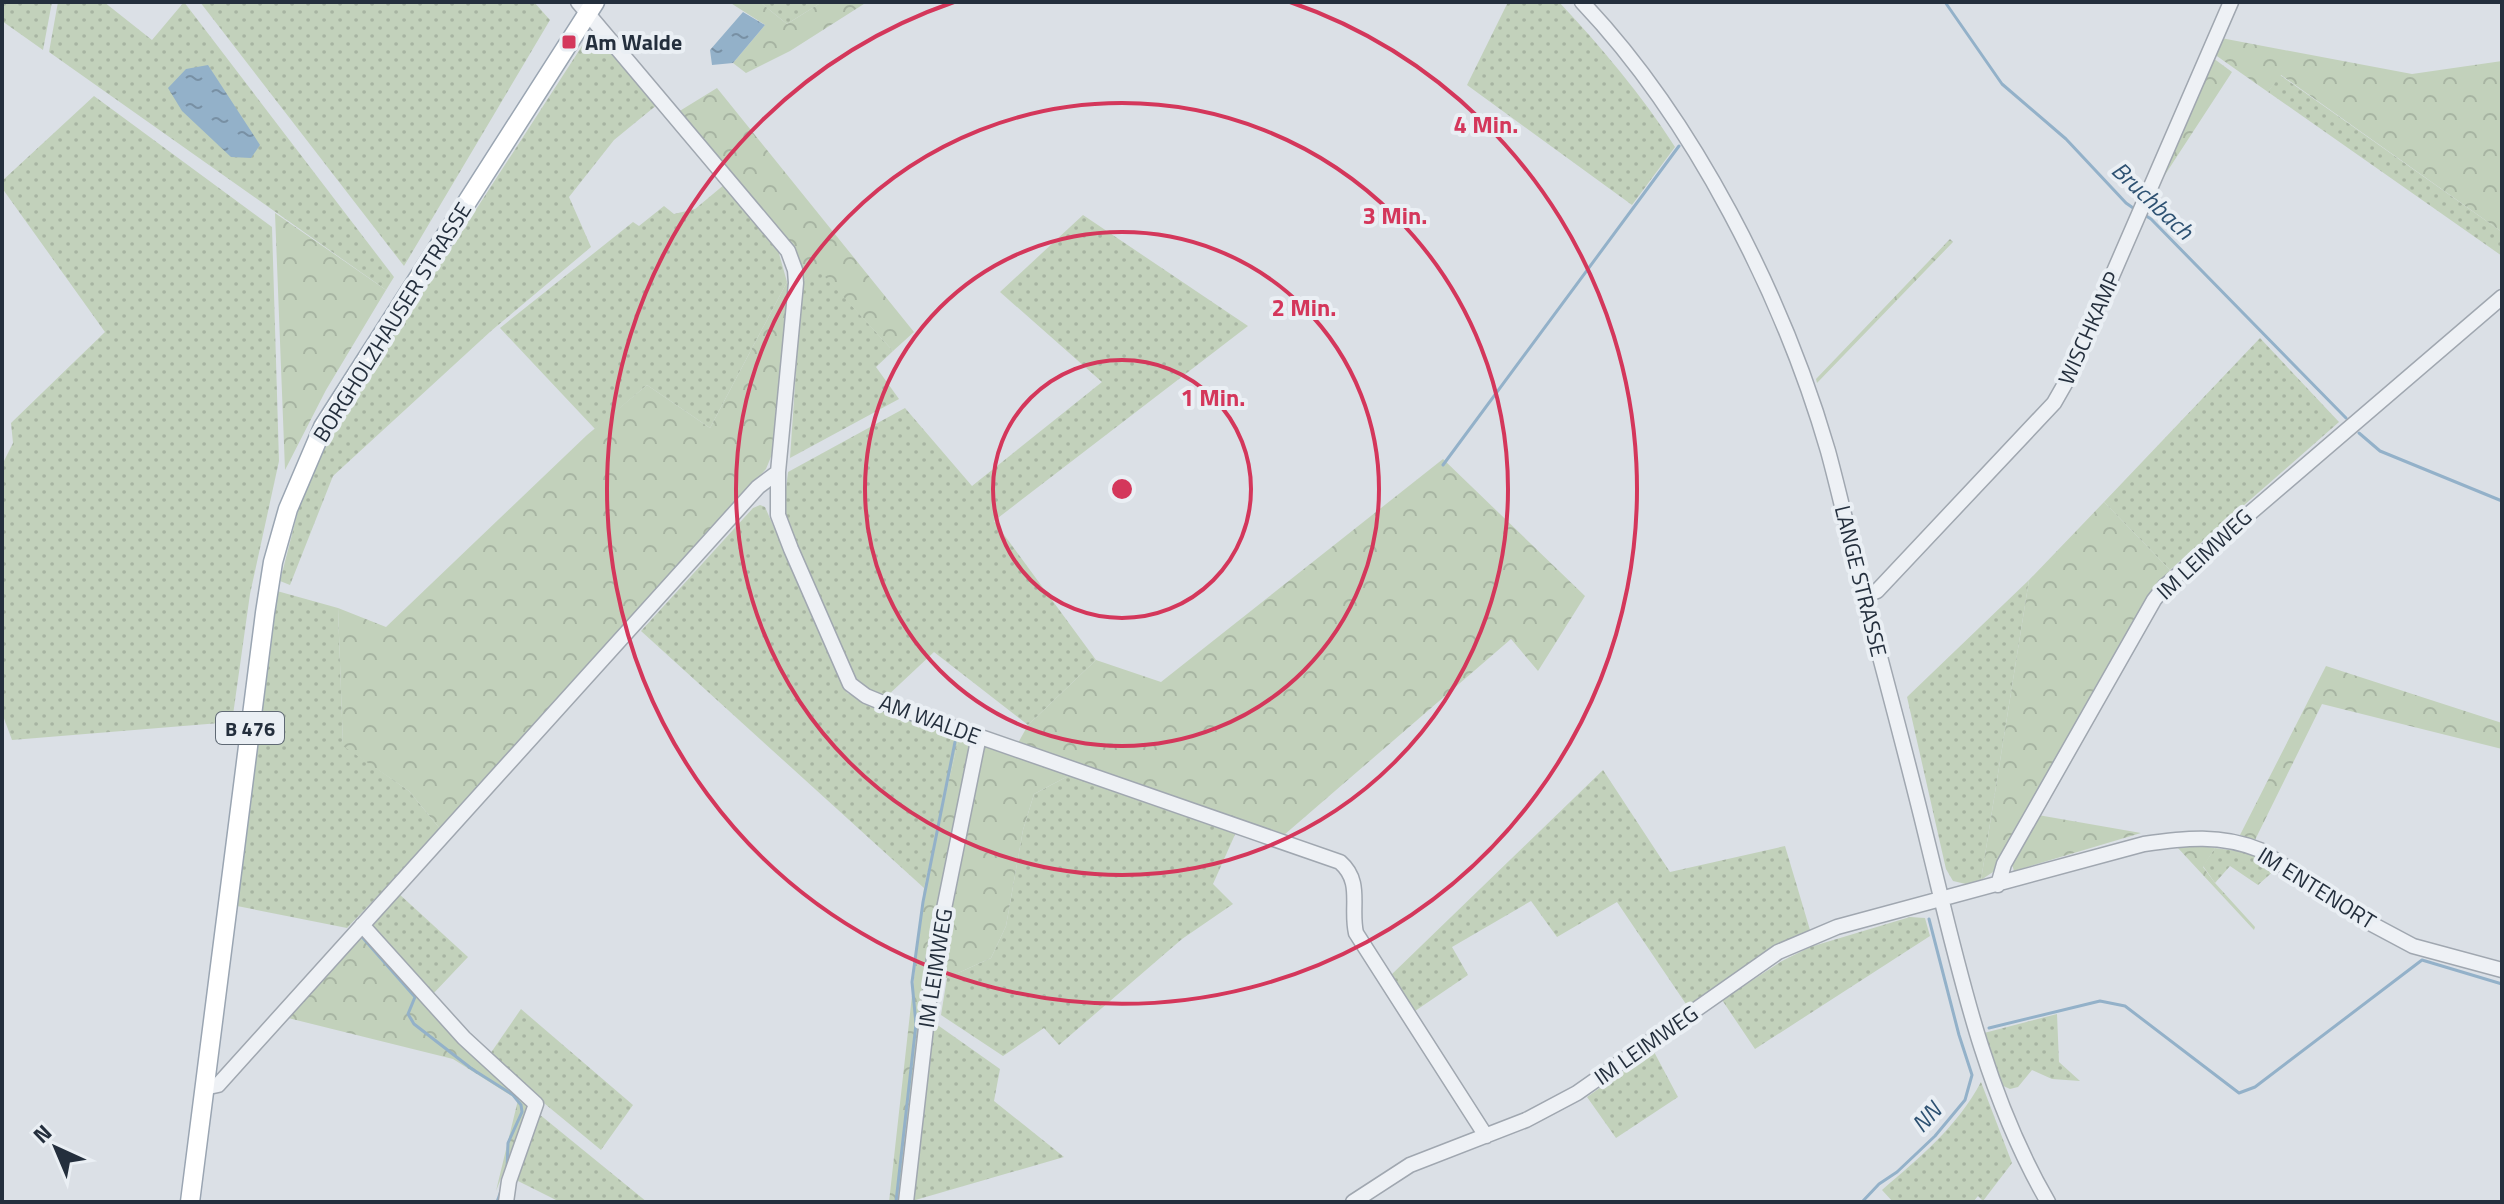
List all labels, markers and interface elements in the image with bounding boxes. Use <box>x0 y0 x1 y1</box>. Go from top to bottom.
place label: Am Walde <box>585 25 682 59</box>
marker: Am Walde <box>560 33 578 51</box>
text: 4 Min. <box>1454 106 1518 142</box>
water label: Bruchbach <box>2104 152 2203 248</box>
street label: BORGHOLZHAUSER STRASSE <box>304 195 480 449</box>
text: 3 Min. <box>1363 197 1427 233</box>
street label: WISCHKAMP <box>2049 266 2129 390</box>
text: 2 Min. <box>1272 289 1336 325</box>
text: 1 Min. <box>1181 379 1245 415</box>
centre of rings <box>1108 475 1136 503</box>
street label: IM LEIMWEG <box>2148 501 2260 607</box>
street label: LANGE STRASSE <box>1826 502 1896 660</box>
street label: AM WALDE <box>875 685 985 753</box>
road number: B 476 <box>216 712 284 744</box>
street label: IM ENTENORT <box>2251 838 2383 938</box>
street label: IM LEIMWEG <box>909 906 961 1030</box>
street label: IM LEIMWEG <box>1587 997 1705 1093</box>
water label: NN <box>1902 1092 1951 1140</box>
north arrow <box>16 1108 96 1188</box>
text: N <box>25 1116 59 1151</box>

